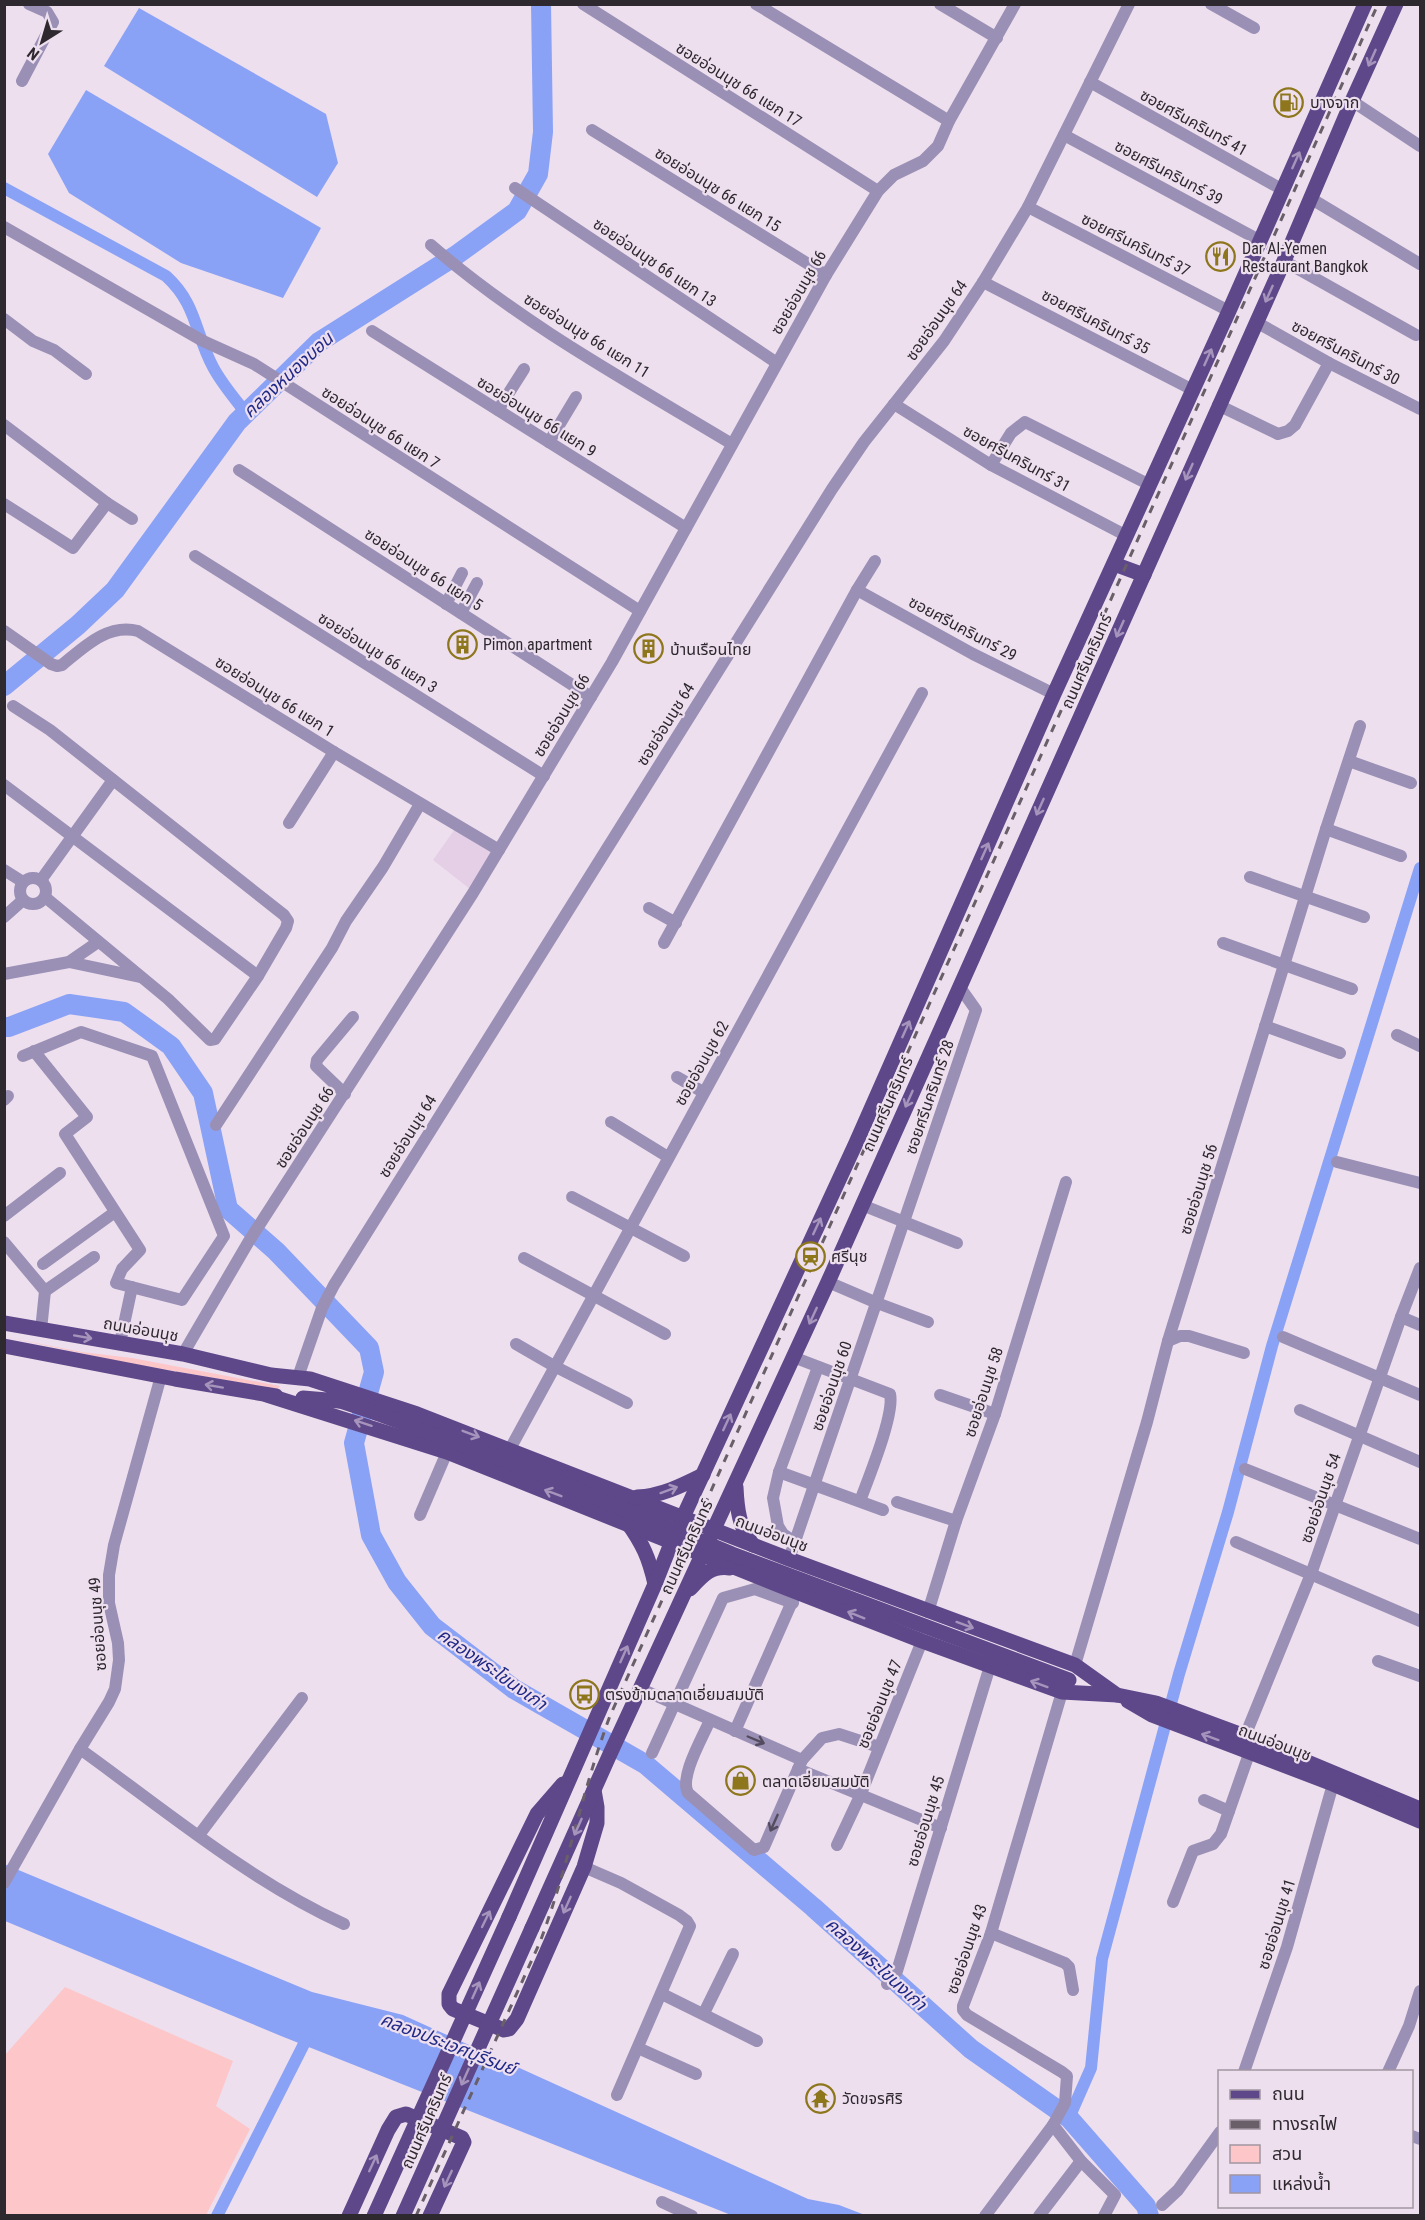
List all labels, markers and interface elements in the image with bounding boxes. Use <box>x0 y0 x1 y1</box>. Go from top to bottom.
north arrow <box>12 12 72 72</box>
street label: ซอยอ่อนนุช 66 แยก 17 <box>672 38 805 131</box>
text: N <box>24 43 43 64</box>
one-way arrow <box>1365 48 1377 66</box>
street label: ซอยศรีนครินทร์ 41 <box>1137 85 1251 160</box>
fuel station icon: บางจาก <box>1273 86 1305 118</box>
place label: บางจาก <box>1310 93 1359 112</box>
street label: ซอยศรีนครินทร์ 39 <box>1111 136 1226 209</box>
street label: ซอยอ่อนนุช 66 แยก 15 <box>651 143 784 236</box>
one-way arrow <box>1291 152 1302 170</box>
street label: ซอยศรีนครินทร์ 37 <box>1078 209 1194 280</box>
street label: ซอยอ่อนนุช 66 แยก 13 <box>589 214 720 311</box>
place label: Dar Al-Yemen Restaurant Bangkok <box>1242 239 1369 276</box>
restaurant icon: Dar Al-Yemen Restaurant Bangkok <box>1205 241 1237 273</box>
street label: ซอยอ่อนนุช 66 <box>767 247 830 338</box>
street label: ซอยอ่อนนุช 64 <box>902 276 971 364</box>
street label: ซอยศรีนครินทร์ 35 <box>1038 285 1153 358</box>
one-way arrow <box>1263 285 1274 303</box>
street label: ซอยอ่อนนุช 66 แยก 11 <box>520 289 653 382</box>
street label: ซอยศรีนครินทร์ 30 <box>1288 316 1403 389</box>
water label: คลองหนองบอน <box>238 327 338 422</box>
one-way arrow <box>1202 349 1214 367</box>
street label: ซอยอ่อนนุช 66 แยก 9 <box>474 372 600 461</box>
street label: ซอยอ่อนนุช 66 แยก 7 <box>318 382 443 473</box>
street label: ซอยศรีนครินทร์ 31 <box>960 421 1074 496</box>
one-way arrow <box>1183 463 1194 481</box>
street label: ซอยอ่อนนุช 66 แยก 5 <box>361 524 486 615</box>
street label: ซอยศรีนครินทร์ 29 <box>905 592 1020 665</box>
street label: ซอยอ่อนนุช 66 แยก 3 <box>315 608 441 697</box>
street label: ถนนศรีนครินทร์ <box>1057 610 1116 712</box>
one-way arrow <box>1114 619 1125 637</box>
building icon: Pimon apartment <box>446 628 478 660</box>
building icon: บ้านเรือนไทย <box>633 633 665 665</box>
place label: Pimon apartment <box>483 635 593 654</box>
place label: บ้านเรือนไทย <box>670 640 751 659</box>
street label: ซอยอ่อนนุช 66 แยก 1 <box>212 652 338 741</box>
street label: ซอยอ่อนนุช 66 <box>529 670 594 760</box>
street label: ซอยอ่อนนุช 64 <box>633 679 698 769</box>
one-way arrow <box>1034 797 1045 815</box>
one-way arrow <box>979 842 991 860</box>
street label: ซอยอ่อนนุช 62 <box>670 1018 733 1109</box>
one-way arrow <box>901 1020 912 1039</box>
street label: ซอยศรีนครินทร์ 28 <box>901 1037 958 1157</box>
street label: ถนนศรีนครินทร์ <box>858 1053 917 1155</box>
street label: ซอยอ่อนนุช 66 <box>271 1083 338 1172</box>
one-way arrow <box>903 1090 914 1108</box>
street label: ซอยอ่อนนุช 64 <box>375 1091 440 1181</box>
street label: ซอยอ่อนนุช 56 <box>1176 1141 1221 1237</box>
one-way arrow <box>813 1217 824 1235</box>
station icon: ศรีนุช <box>794 1240 826 1272</box>
place label: ศรีนุช <box>831 1247 867 1266</box>
one-way arrow <box>806 1307 817 1325</box>
street label: ถนนอ่อนนุช <box>102 1314 180 1345</box>
one-way arrow <box>72 1332 92 1343</box>
street label: ซอยอ่อนนุช 60 <box>807 1339 856 1434</box>
street label: ซอยอ่อนนุช 58 <box>960 1345 1007 1440</box>
one-way arrow <box>205 1380 225 1391</box>
one-way arrow <box>722 1414 734 1432</box>
one-way arrow <box>354 1417 373 1428</box>
one-way arrow <box>462 1429 480 1440</box>
street label: ซอยอ่อนนุช 54 <box>1296 1451 1345 1546</box>
one-way arrow <box>660 1484 678 1495</box>
one-way arrow <box>544 1487 563 1498</box>
street label: ถนนศรีนครินทร์ <box>656 1496 717 1597</box>
street label: ถนนอ่อนนุช <box>733 1511 811 1556</box>
street label: ซอยอ่อนนุช 49 <box>85 1576 110 1671</box>
one-way arrow <box>848 1609 866 1620</box>
one-way arrow <box>955 1621 974 1632</box>
water label: คลองพระโขนงเก่า <box>434 1623 551 1714</box>
one-way arrow <box>618 1646 630 1664</box>
street label: ซอยอ่อนนุช 47 <box>853 1657 906 1751</box>
one-way arrow <box>1030 1677 1049 1688</box>
bus stop icon: ตรงข้ามตลาดเอี่ยมสมบัติ <box>568 1678 600 1710</box>
place label: ตรงข้ามตลาดเอี่ยมสมบัติ <box>605 1683 764 1704</box>
street label: ถนนอ่อนนุช <box>1236 1720 1314 1765</box>
one-way arrow <box>1201 1730 1220 1741</box>
one-way arrow <box>747 1735 765 1746</box>
shop icon: ตลาดเอี่ยมสมบัติ <box>725 1765 757 1797</box>
place label: ตลาดเอี่ยมสมบัติ <box>762 1770 870 1791</box>
street label: ซอยอ่อนนุช 45 <box>903 1773 948 1869</box>
one-way arrow <box>768 1813 779 1832</box>
one-way arrow <box>571 1817 583 1835</box>
street label: ซอยอ่อนนุช 41 <box>1254 1876 1299 1972</box>
one-way arrow <box>561 1896 572 1914</box>
street label: ซอยอ่อนนุช 43 <box>942 1902 991 1997</box>
one-way arrow <box>480 1910 492 1928</box>
water label: คลองพระโขนงเก่า <box>822 1913 931 2015</box>
one-way arrow <box>471 1981 482 1999</box>
water label: คลองประเวศบุรีรมย์ <box>378 2008 521 2081</box>
one-way arrow <box>459 2068 470 2086</box>
street label: ถนนศรีนครินทร์ <box>397 2070 456 2172</box>
legend <box>1218 2070 1413 2208</box>
temple icon: วัดขจรศิริ <box>805 2082 837 2114</box>
text: ถนน <box>1272 2083 1305 2104</box>
place label: วัดขจรศิริ <box>842 2089 903 2108</box>
text: ทางรถไฟ <box>1272 2113 1337 2134</box>
text: สวน <box>1272 2143 1302 2164</box>
one-way arrow <box>367 2155 379 2173</box>
one-way arrow <box>441 2169 453 2187</box>
text: แหล่งน้ำ <box>1272 2171 1331 2194</box>

